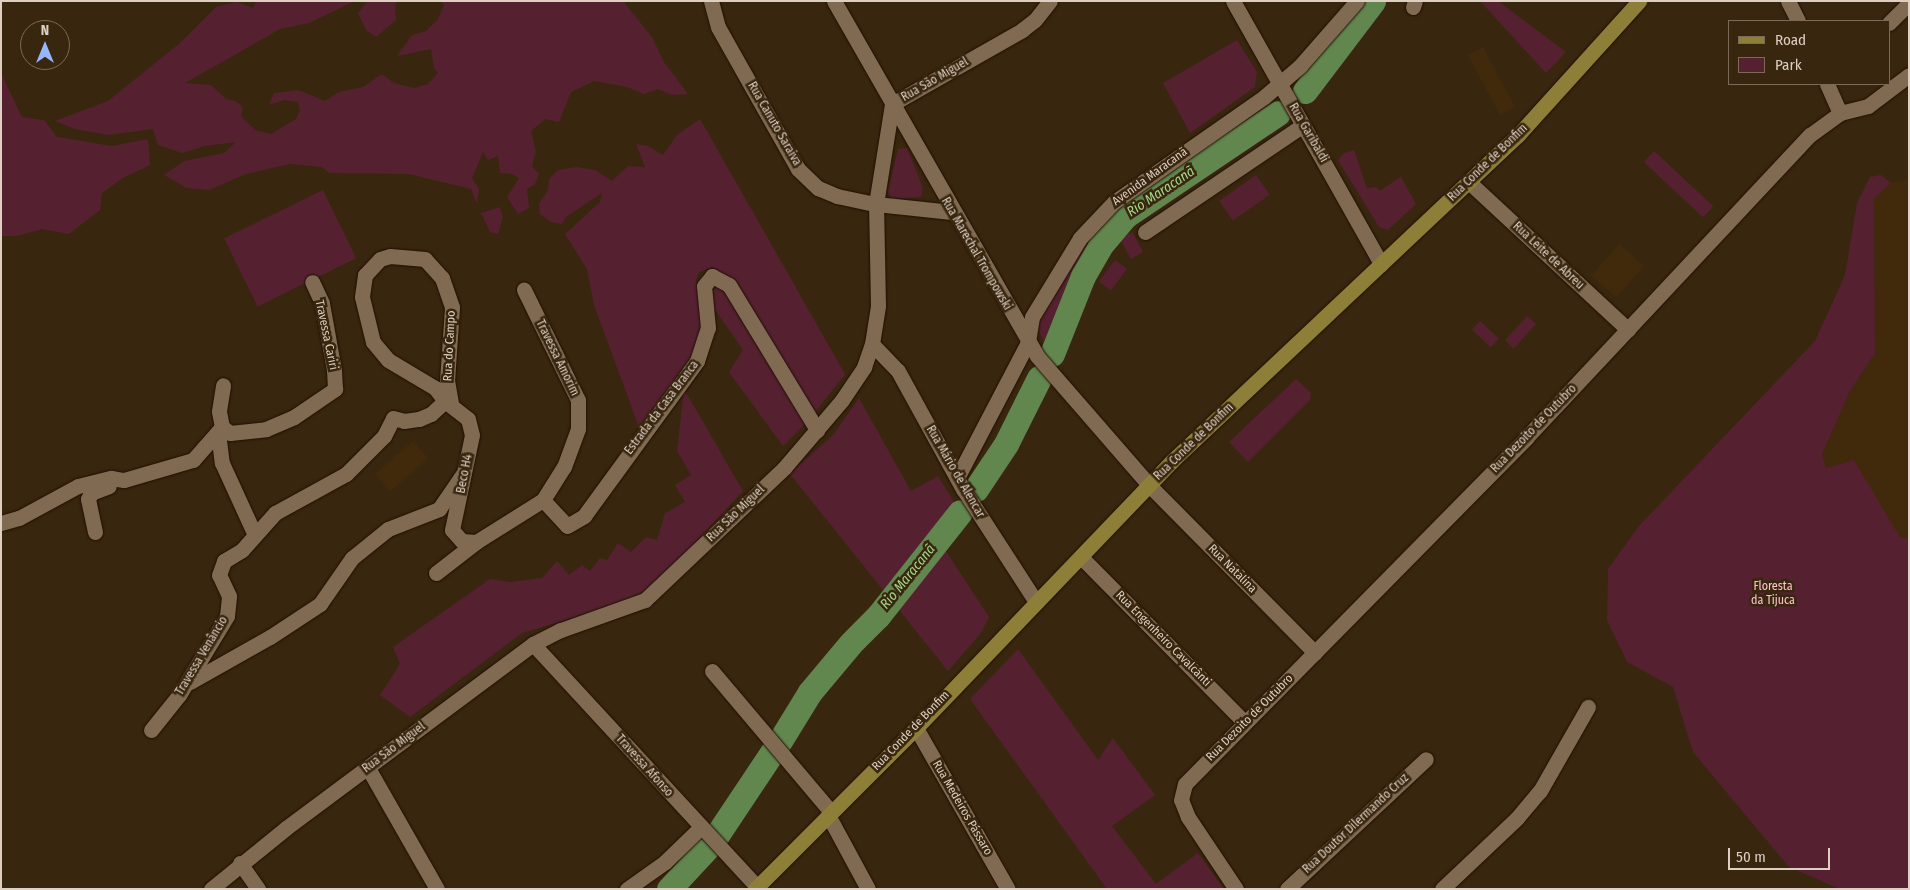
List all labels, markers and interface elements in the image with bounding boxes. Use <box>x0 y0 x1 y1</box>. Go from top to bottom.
north arrow <box>20 20 70 70</box>
legend <box>1728 20 1890 85</box>
text: N <box>41 22 49 39</box>
text: Road <box>1775 31 1806 49</box>
street label: Rua São Miguel <box>899 55 971 105</box>
text: Park <box>1775 56 1802 74</box>
street label: Rua Canuto Saraiva <box>744 80 804 168</box>
street label: Rua Garibaldi <box>1285 101 1331 165</box>
street label: Rua Conde de Bonfim <box>1445 121 1531 205</box>
street label: Avenida Maracanã <box>1110 145 1190 209</box>
water label: Rio Maracanã <box>1124 163 1198 221</box>
street label: Rua Marechal Trompowski <box>938 195 1014 313</box>
street label: Rua Leite de Abreu <box>1509 219 1587 293</box>
street label: Travessa Cariri <box>312 299 340 371</box>
street label: Rua do Campo <box>441 310 459 382</box>
street label: Travessa Amorim <box>532 318 582 398</box>
street label: Estrada da Casa Branca <box>622 358 702 458</box>
street label: Rua Dezoito de Outubro <box>1488 382 1580 476</box>
street label: Rua Conde de Bonfim <box>1151 400 1237 484</box>
street label: Rua Mário de Alencar <box>923 423 987 521</box>
street label: Beco H4 <box>454 453 476 495</box>
street label: Rua São Miguel <box>704 483 768 545</box>
water label: Rio Maracanã <box>877 541 939 613</box>
street label: Rua Natalina <box>1205 542 1259 596</box>
park label: Floresta da Tijuca <box>1751 580 1795 608</box>
street label: Rua Engenheiro Cavalcânti <box>1112 588 1214 690</box>
street label: Travessa Venâncio <box>173 614 231 698</box>
street label: Rua Dezoito de Outubro <box>1204 672 1296 764</box>
street label: Rua Conde de Bonfim <box>869 688 953 774</box>
street label: Rua São Miguel <box>360 720 428 776</box>
street label: Travessa Afonso <box>612 732 676 800</box>
street label: Rua Medeiros Pássaro <box>929 758 995 858</box>
street label: Rua Doutor Dilermando Cruz <box>1300 771 1412 877</box>
scale bar <box>1730 838 1832 870</box>
text: 50 m <box>1736 848 1766 866</box>

